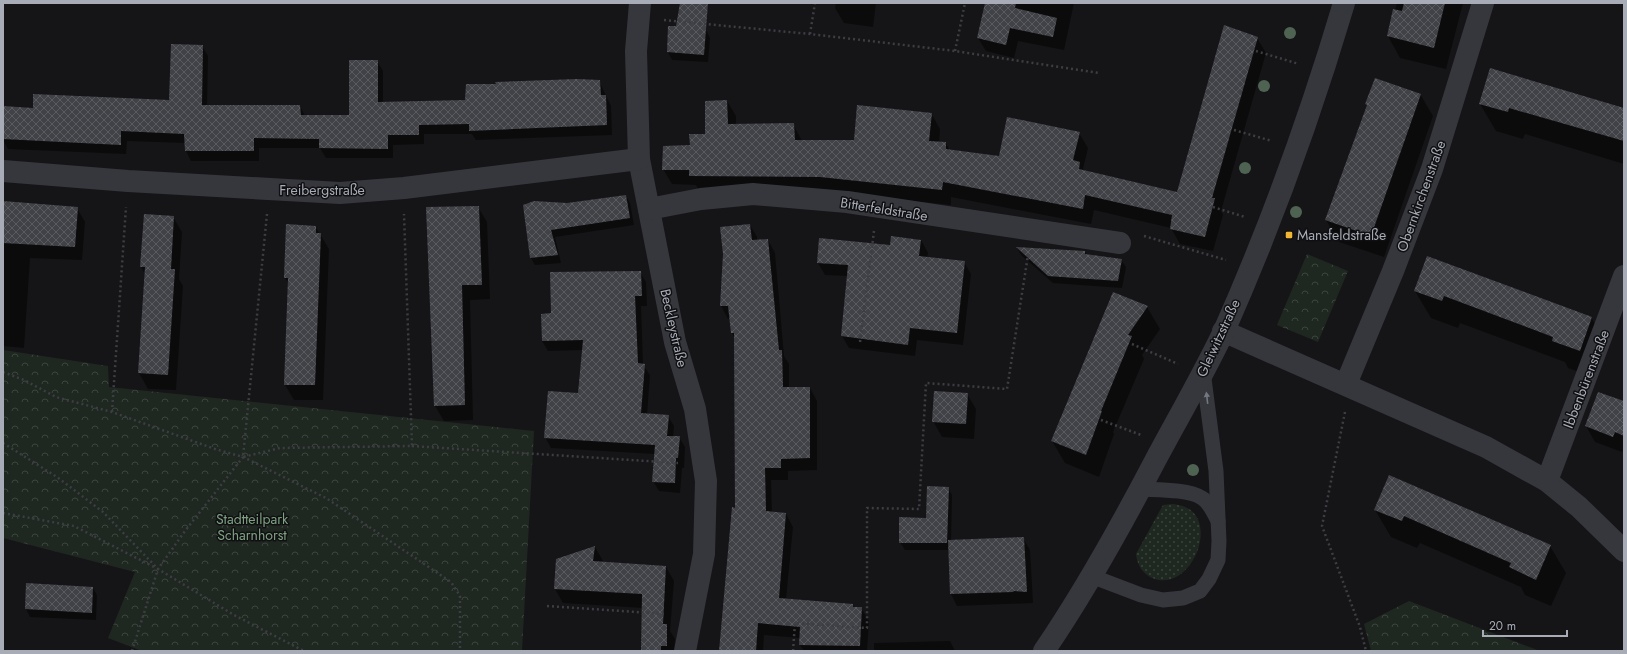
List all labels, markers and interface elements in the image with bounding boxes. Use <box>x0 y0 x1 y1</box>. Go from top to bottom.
street label: Obernkirchenstraße <box>1392 138 1450 254</box>
street label: Freibergstraße <box>279 180 365 200</box>
street label: Bitterfeldstraße <box>839 192 929 226</box>
place label: Mansfeldstraße <box>1297 225 1386 245</box>
marker: Mansfeldstraße <box>1284 230 1294 240</box>
street label: Beckleystraße <box>655 287 693 369</box>
street label: Gleiwitzstraße <box>1191 296 1245 380</box>
street label: Ibbenbürenstraße <box>1558 327 1614 431</box>
one-way arrow <box>1203 392 1210 404</box>
park label: Stadtteilpark Scharnhorst <box>216 509 289 545</box>
scale bar <box>1483 612 1567 638</box>
text: 20 m <box>1489 617 1516 635</box>

